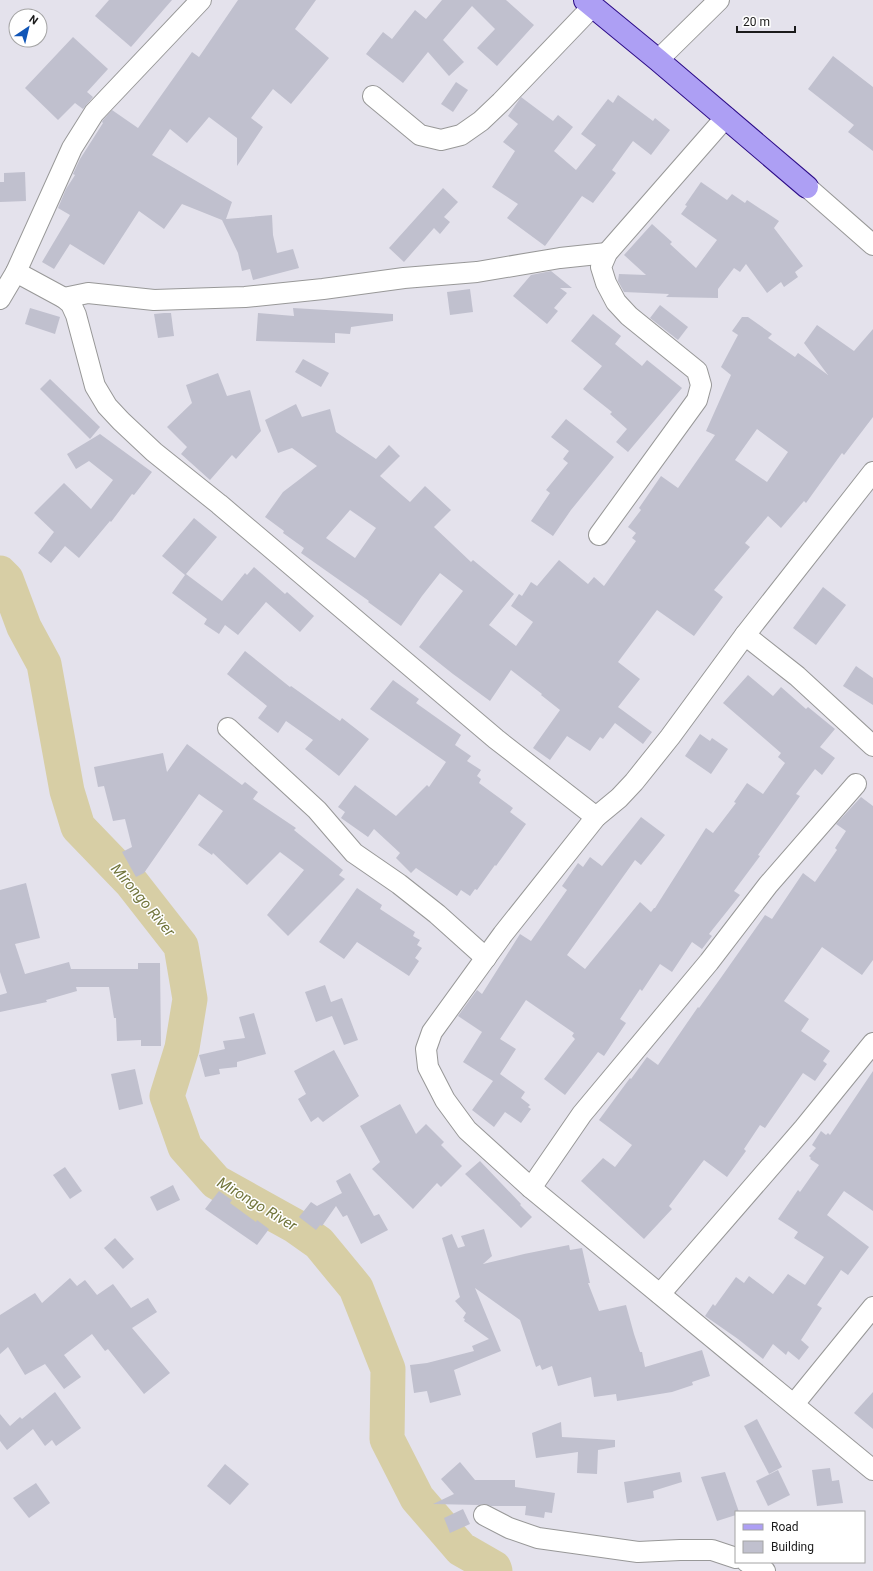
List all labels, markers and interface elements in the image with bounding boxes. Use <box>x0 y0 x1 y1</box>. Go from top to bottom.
north arrow <box>8 8 48 48</box>
scale bar <box>737 8 795 34</box>
text: N <box>27 13 41 28</box>
text: 20 m <box>743 15 770 29</box>
water label: Mirongo River <box>107 860 179 941</box>
water label: Mirongo River <box>214 1173 301 1235</box>
legend <box>735 1511 865 1563</box>
text: Road <box>771 1520 799 1534</box>
text: Building <box>771 1540 814 1554</box>

